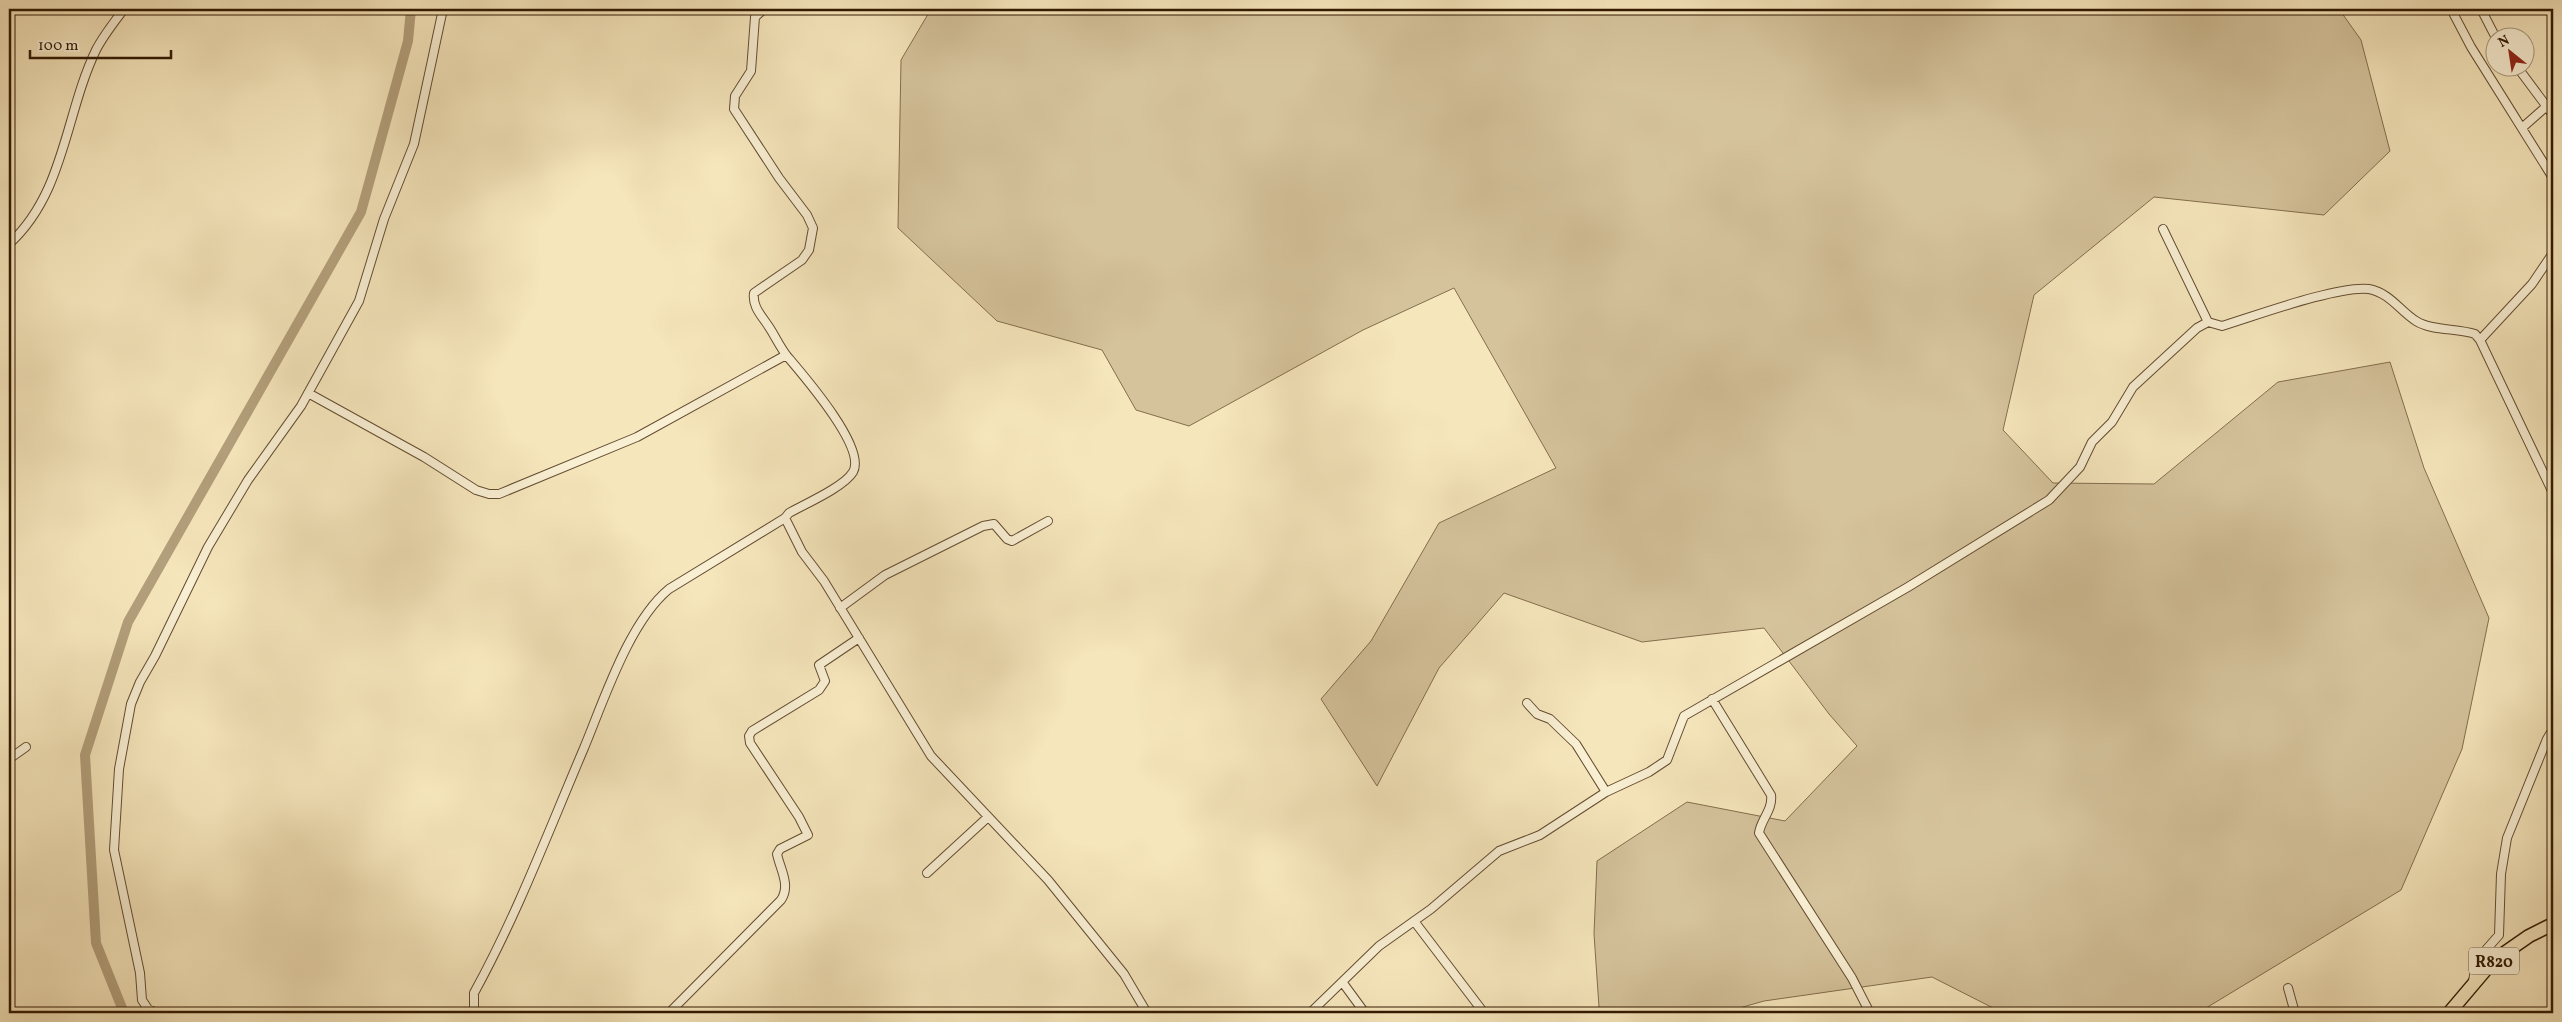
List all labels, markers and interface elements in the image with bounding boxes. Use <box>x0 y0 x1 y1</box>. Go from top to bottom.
scale bar <box>30 28 171 60</box>
north arrow <box>2484 28 2534 78</box>
text: N <box>2495 31 2513 53</box>
text: 100 m <box>38 36 78 57</box>
road number: R820 <box>2469 948 2519 974</box>

